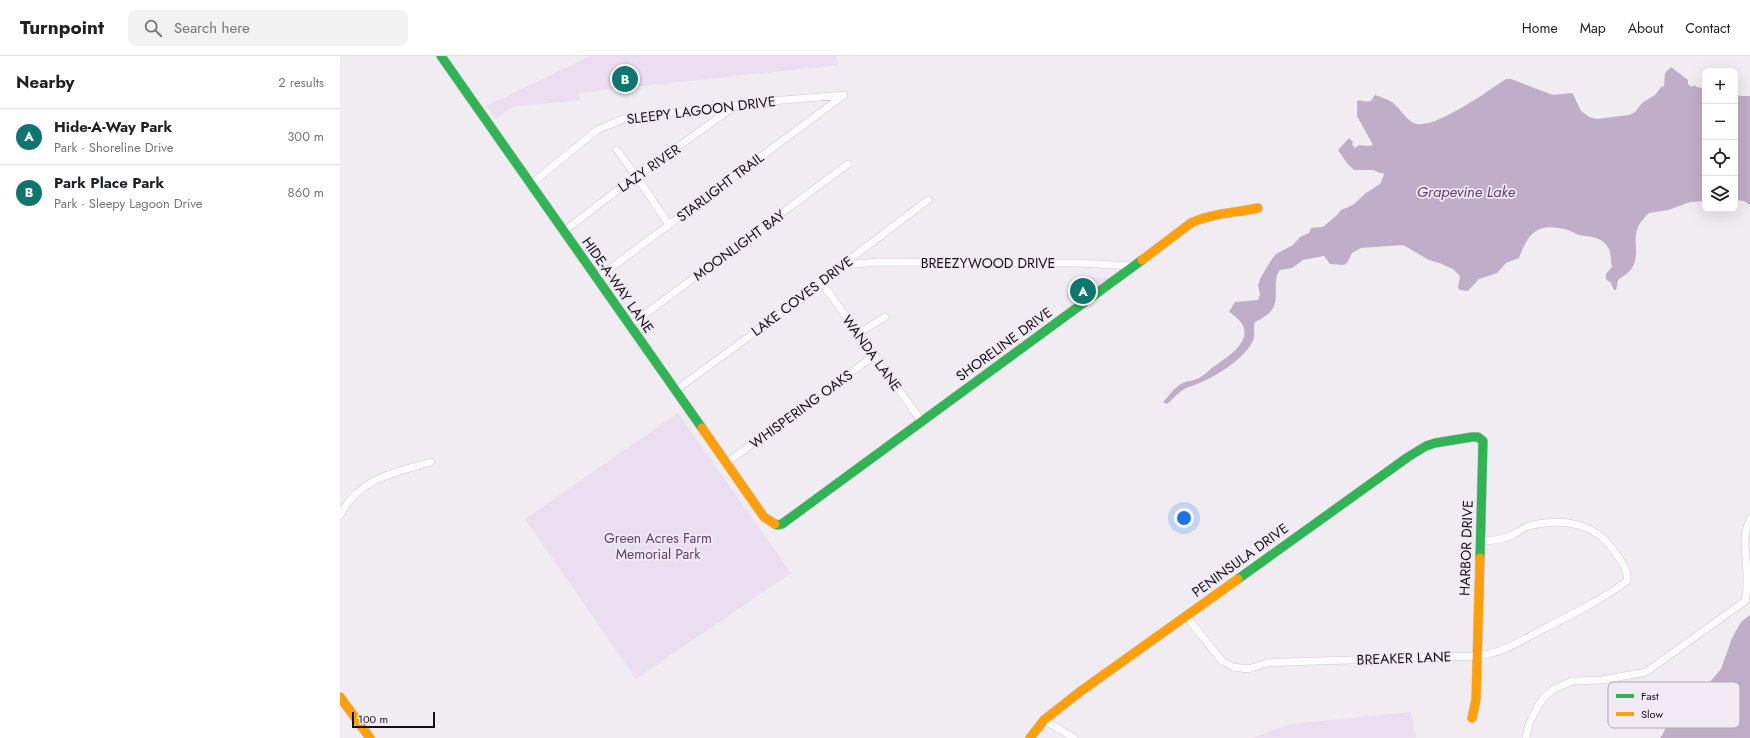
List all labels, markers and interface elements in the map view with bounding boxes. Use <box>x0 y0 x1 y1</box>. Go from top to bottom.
search box <box>128 10 408 46</box>
text: Turnpoint <box>20 14 104 41</box>
icon: search <box>142 17 164 39</box>
text: Search here <box>174 17 250 39</box>
text: Home <box>1522 18 1558 38</box>
text: Map <box>1580 18 1606 38</box>
text: About <box>1628 18 1663 38</box>
text: Contact <box>1685 18 1730 38</box>
pin: B <box>612 64 638 94</box>
map controls <box>1702 68 1738 212</box>
button: + <box>1702 68 1738 104</box>
text: Nearby <box>16 70 74 94</box>
text: 2 results <box>278 73 324 92</box>
street label: SLEEPY LAGOON DRIVE <box>625 91 777 129</box>
button: − <box>1702 104 1738 140</box>
text: Hide-A-Way Park <box>54 116 172 138</box>
text: A <box>24 127 34 146</box>
text: 300 m <box>287 127 324 146</box>
text: Park · Shoreline Drive <box>54 138 174 157</box>
street label: LAZY RIVER <box>614 139 684 197</box>
button: locate <box>1702 140 1738 176</box>
street label: STARLIGHT TRAIL <box>672 147 768 226</box>
text: Park Place Park <box>54 172 164 194</box>
button: layers <box>1702 176 1738 212</box>
water label: Grapevine Lake <box>1417 181 1516 203</box>
text: B <box>25 183 33 202</box>
text: 860 m <box>288 183 324 202</box>
text: Park · Sleepy Lagoon Drive <box>54 194 203 213</box>
street label: MOONLIGHT BAY <box>689 205 789 285</box>
street label: HIDE-A-WAY LANE <box>577 233 659 337</box>
street label: LAKE COVES DRIVE <box>747 251 857 341</box>
street label: BREEZYWOOD DRIVE <box>921 253 1055 273</box>
pin: A <box>1070 276 1096 306</box>
street label: SHORELINE DRIVE <box>952 302 1056 386</box>
street label: WANDA LANE <box>838 311 906 395</box>
street label: WHISPERING OAKS <box>745 365 857 453</box>
street label: HARBOR DRIVE <box>1454 500 1478 596</box>
your location <box>1174 508 1194 528</box>
street label: PENINSULA DRIVE <box>1188 518 1292 602</box>
park label: Green Acres Farm Memorial Park <box>604 528 712 564</box>
street label: BREAKER LANE <box>1356 646 1452 670</box>
legend <box>1608 682 1740 728</box>
text: Fast <box>1641 688 1659 704</box>
text: Slow <box>1641 706 1663 722</box>
scale bar <box>352 710 435 729</box>
text: 100 m <box>358 711 388 727</box>

